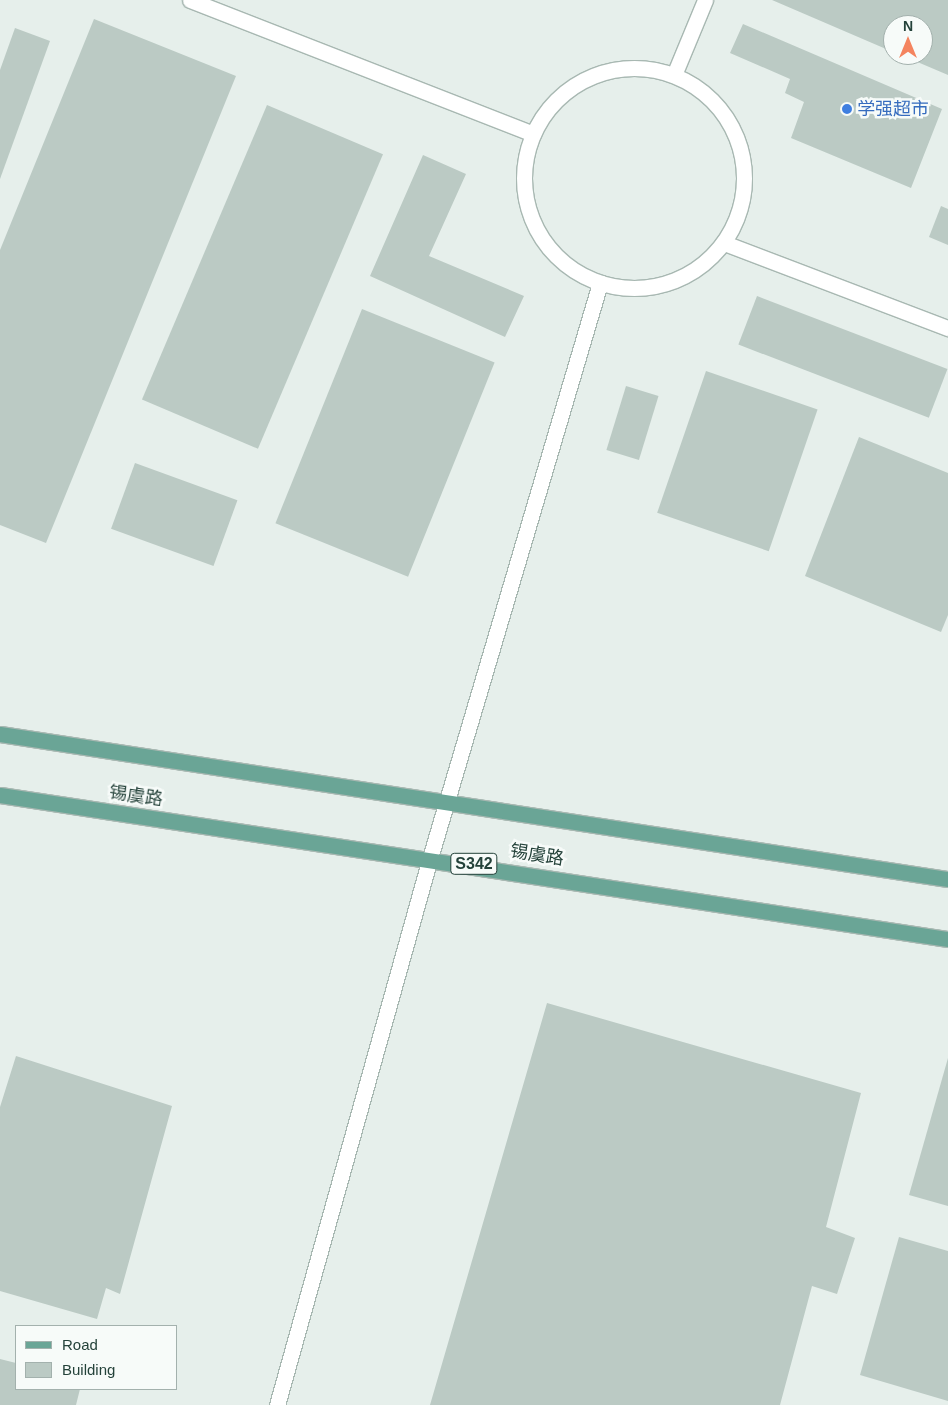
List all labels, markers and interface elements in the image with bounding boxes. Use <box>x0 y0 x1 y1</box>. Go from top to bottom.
north arrow <box>883 15 933 65</box>
text: N <box>903 18 913 34</box>
place label: 学强超市 <box>857 98 929 120</box>
marker: 学强超市 <box>841 103 853 115</box>
street label: 锡虞路 <box>108 782 164 810</box>
street label: 锡虞路 <box>509 840 565 870</box>
road number: S342 <box>450 851 498 878</box>
legend <box>15 1325 178 1390</box>
text: Road <box>62 1336 98 1353</box>
text: Building <box>62 1361 115 1378</box>

